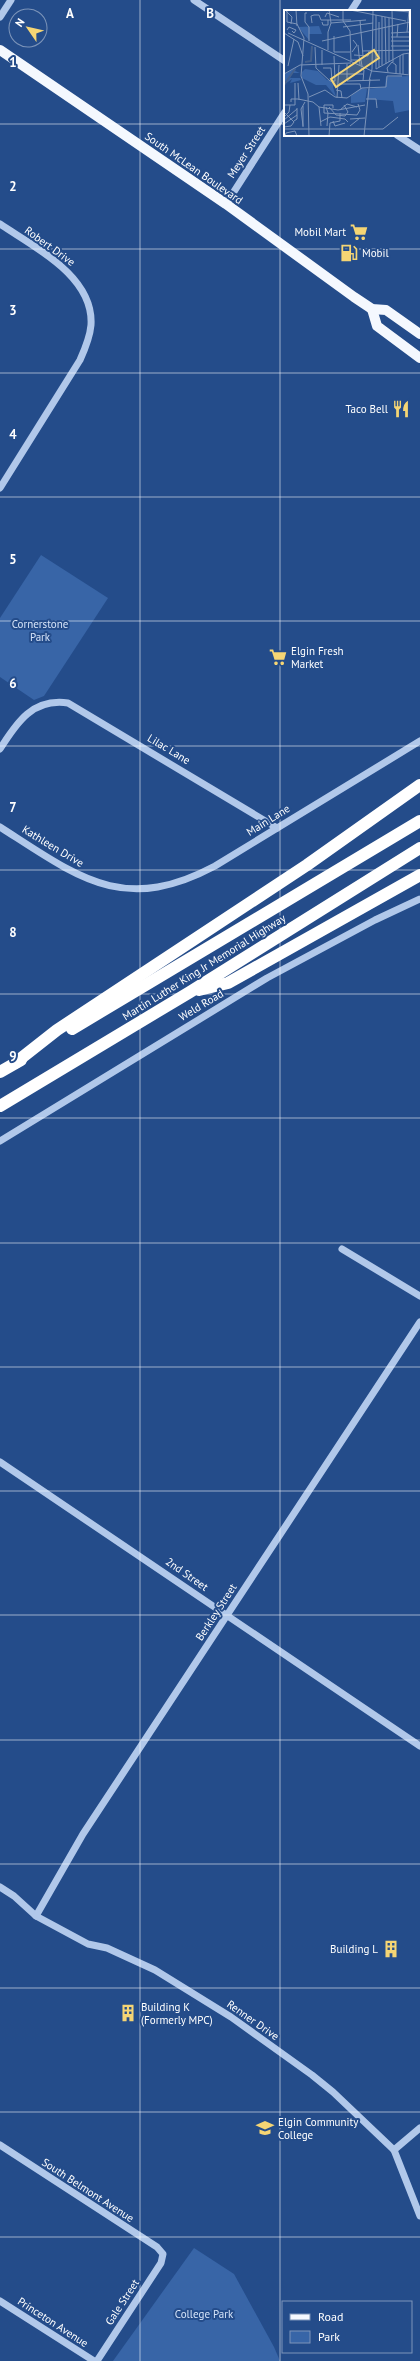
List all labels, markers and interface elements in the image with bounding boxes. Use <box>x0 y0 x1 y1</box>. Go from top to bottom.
text: A <box>66 5 74 22</box>
text: B <box>206 5 214 22</box>
north arrow <box>8 8 48 48</box>
inset map <box>284 10 410 136</box>
text: N <box>12 15 28 29</box>
text: 1 <box>9 54 17 71</box>
street label: Meyer Street <box>224 123 268 181</box>
street label: South McLean Boulevard <box>142 129 246 207</box>
text: 2 <box>9 178 17 195</box>
supermarket icon: Mobil Mart <box>349 222 369 242</box>
street label: Robert Drive <box>22 223 78 269</box>
place label: Mobil Mart <box>294 225 346 239</box>
fuel station icon: Mobil <box>339 243 359 263</box>
place label: Mobil <box>362 246 389 260</box>
text: 3 <box>9 302 17 319</box>
restaurant icon: Taco Bell <box>391 399 411 419</box>
place label: Taco Bell <box>346 402 389 416</box>
text: 4 <box>9 426 17 443</box>
text: 5 <box>9 551 17 568</box>
park label: Cornerstone Park <box>12 617 69 644</box>
place label: Elgin Fresh Market <box>291 644 344 671</box>
supermarket icon: Elgin Fresh Market <box>268 647 288 667</box>
text: 6 <box>9 675 17 692</box>
street label: Lilac Lane <box>145 731 193 767</box>
text: 7 <box>9 799 17 816</box>
street label: Main Lane <box>244 801 293 839</box>
street label: Kathleen Drive <box>20 822 87 870</box>
street label: Martin Luther King Jr Memorial Highway <box>120 910 289 1023</box>
text: 8 <box>9 924 17 941</box>
street label: Weld Road <box>176 986 226 1024</box>
text: 9 <box>9 1048 17 1065</box>
street label: 2nd Street <box>163 1554 211 1594</box>
street label: Berkley Street <box>192 1581 240 1643</box>
building icon: Building L <box>381 1939 401 1959</box>
place label: Building L <box>330 1942 378 1956</box>
street label: Renner Drive <box>224 1997 282 2043</box>
place label: Building K (Formerly MPC) <box>141 2000 213 2027</box>
building icon: Building K (Formerly MPC) <box>118 2003 138 2023</box>
place label: Elgin Community College <box>278 2115 359 2142</box>
school or university icon: Elgin Community College <box>255 2118 275 2138</box>
street label: South Belmont Avenue <box>39 2155 137 2225</box>
street label: Gale Street <box>102 2276 142 2328</box>
street label: Princeton Avenue <box>15 2294 91 2350</box>
legend <box>282 2301 412 2353</box>
park label: College Park <box>175 2307 234 2321</box>
text: Road <box>318 2309 343 2324</box>
text: Park <box>318 2329 340 2344</box>

